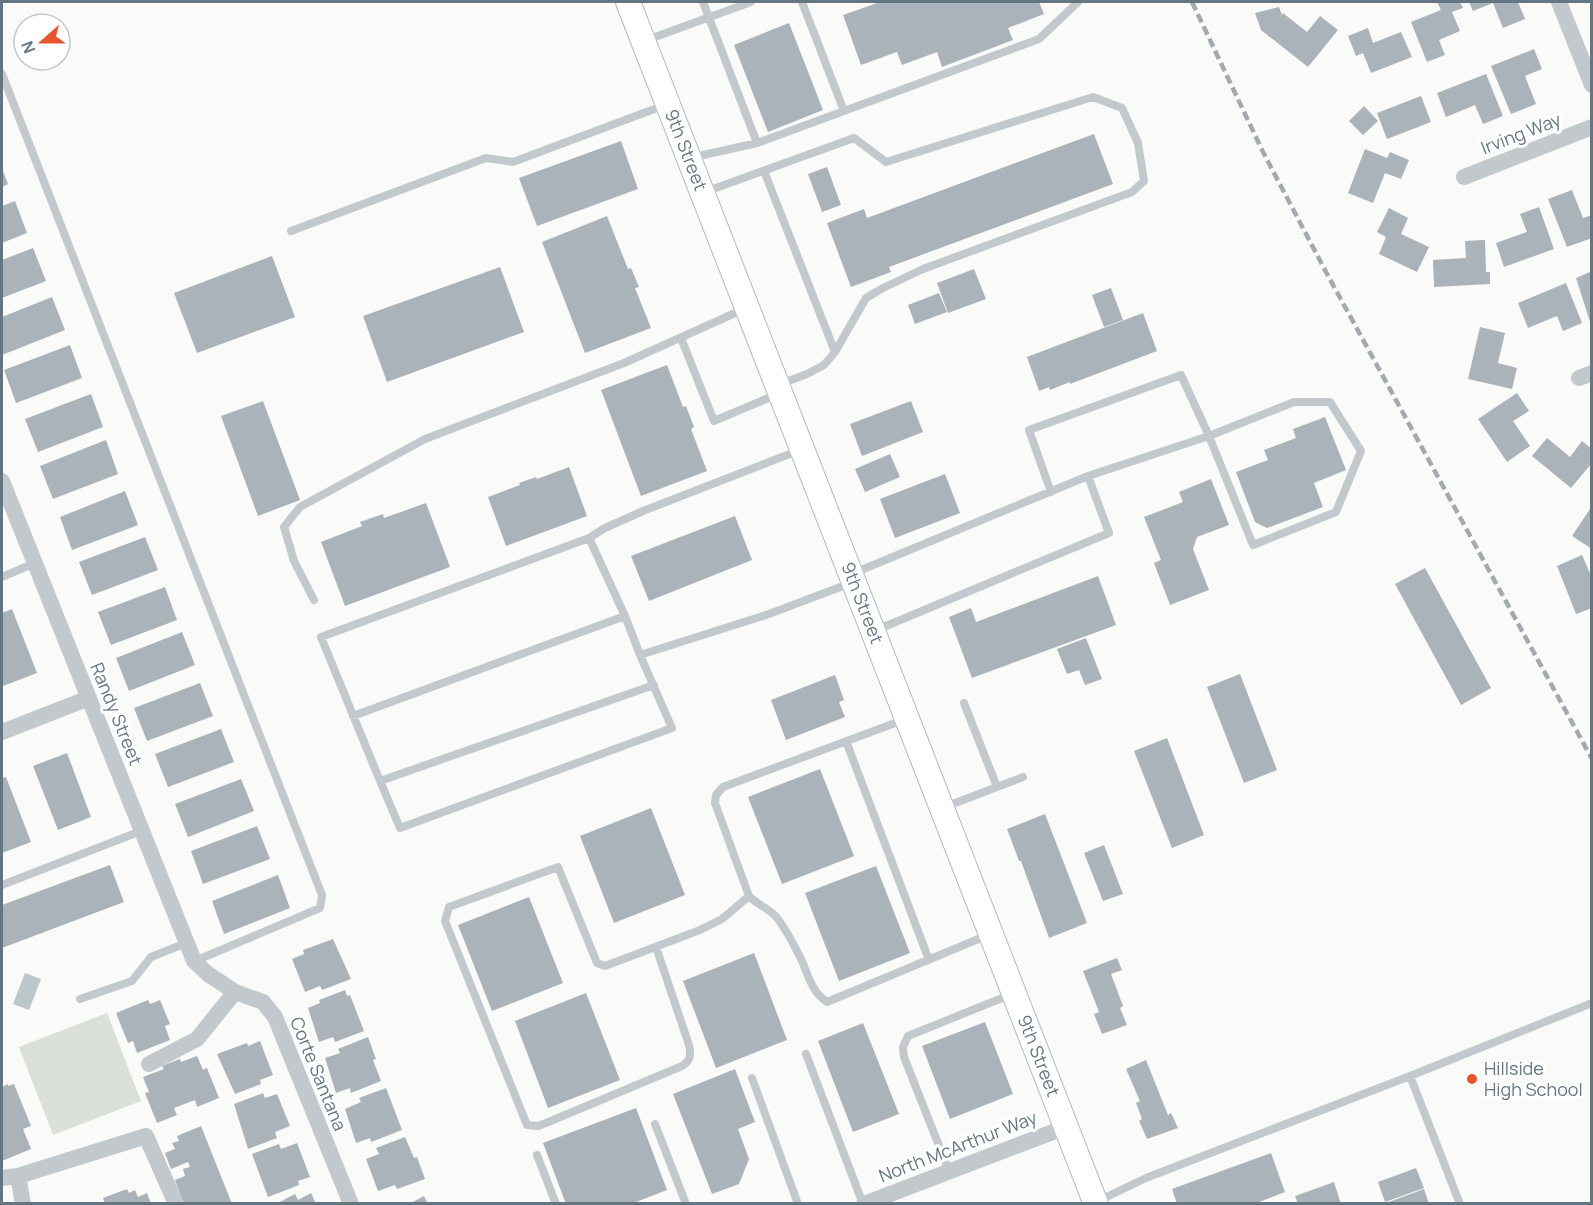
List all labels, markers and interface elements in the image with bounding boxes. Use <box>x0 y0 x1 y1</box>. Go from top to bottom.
north arrow <box>12 12 72 72</box>
text: N <box>16 38 40 57</box>
street label: 9th Street <box>660 106 713 194</box>
street label: Irving Way <box>1477 107 1565 159</box>
street label: 9th Street <box>836 558 890 647</box>
street label: Randy Street <box>85 659 148 768</box>
street label: 9th Street <box>1013 1011 1066 1100</box>
street label: Corte Santana <box>285 1013 353 1134</box>
place label: Hillside High School <box>1484 1056 1583 1101</box>
marker: Hillside High School <box>1465 1072 1479 1086</box>
street label: North McArthur Way <box>875 1105 1041 1187</box>

